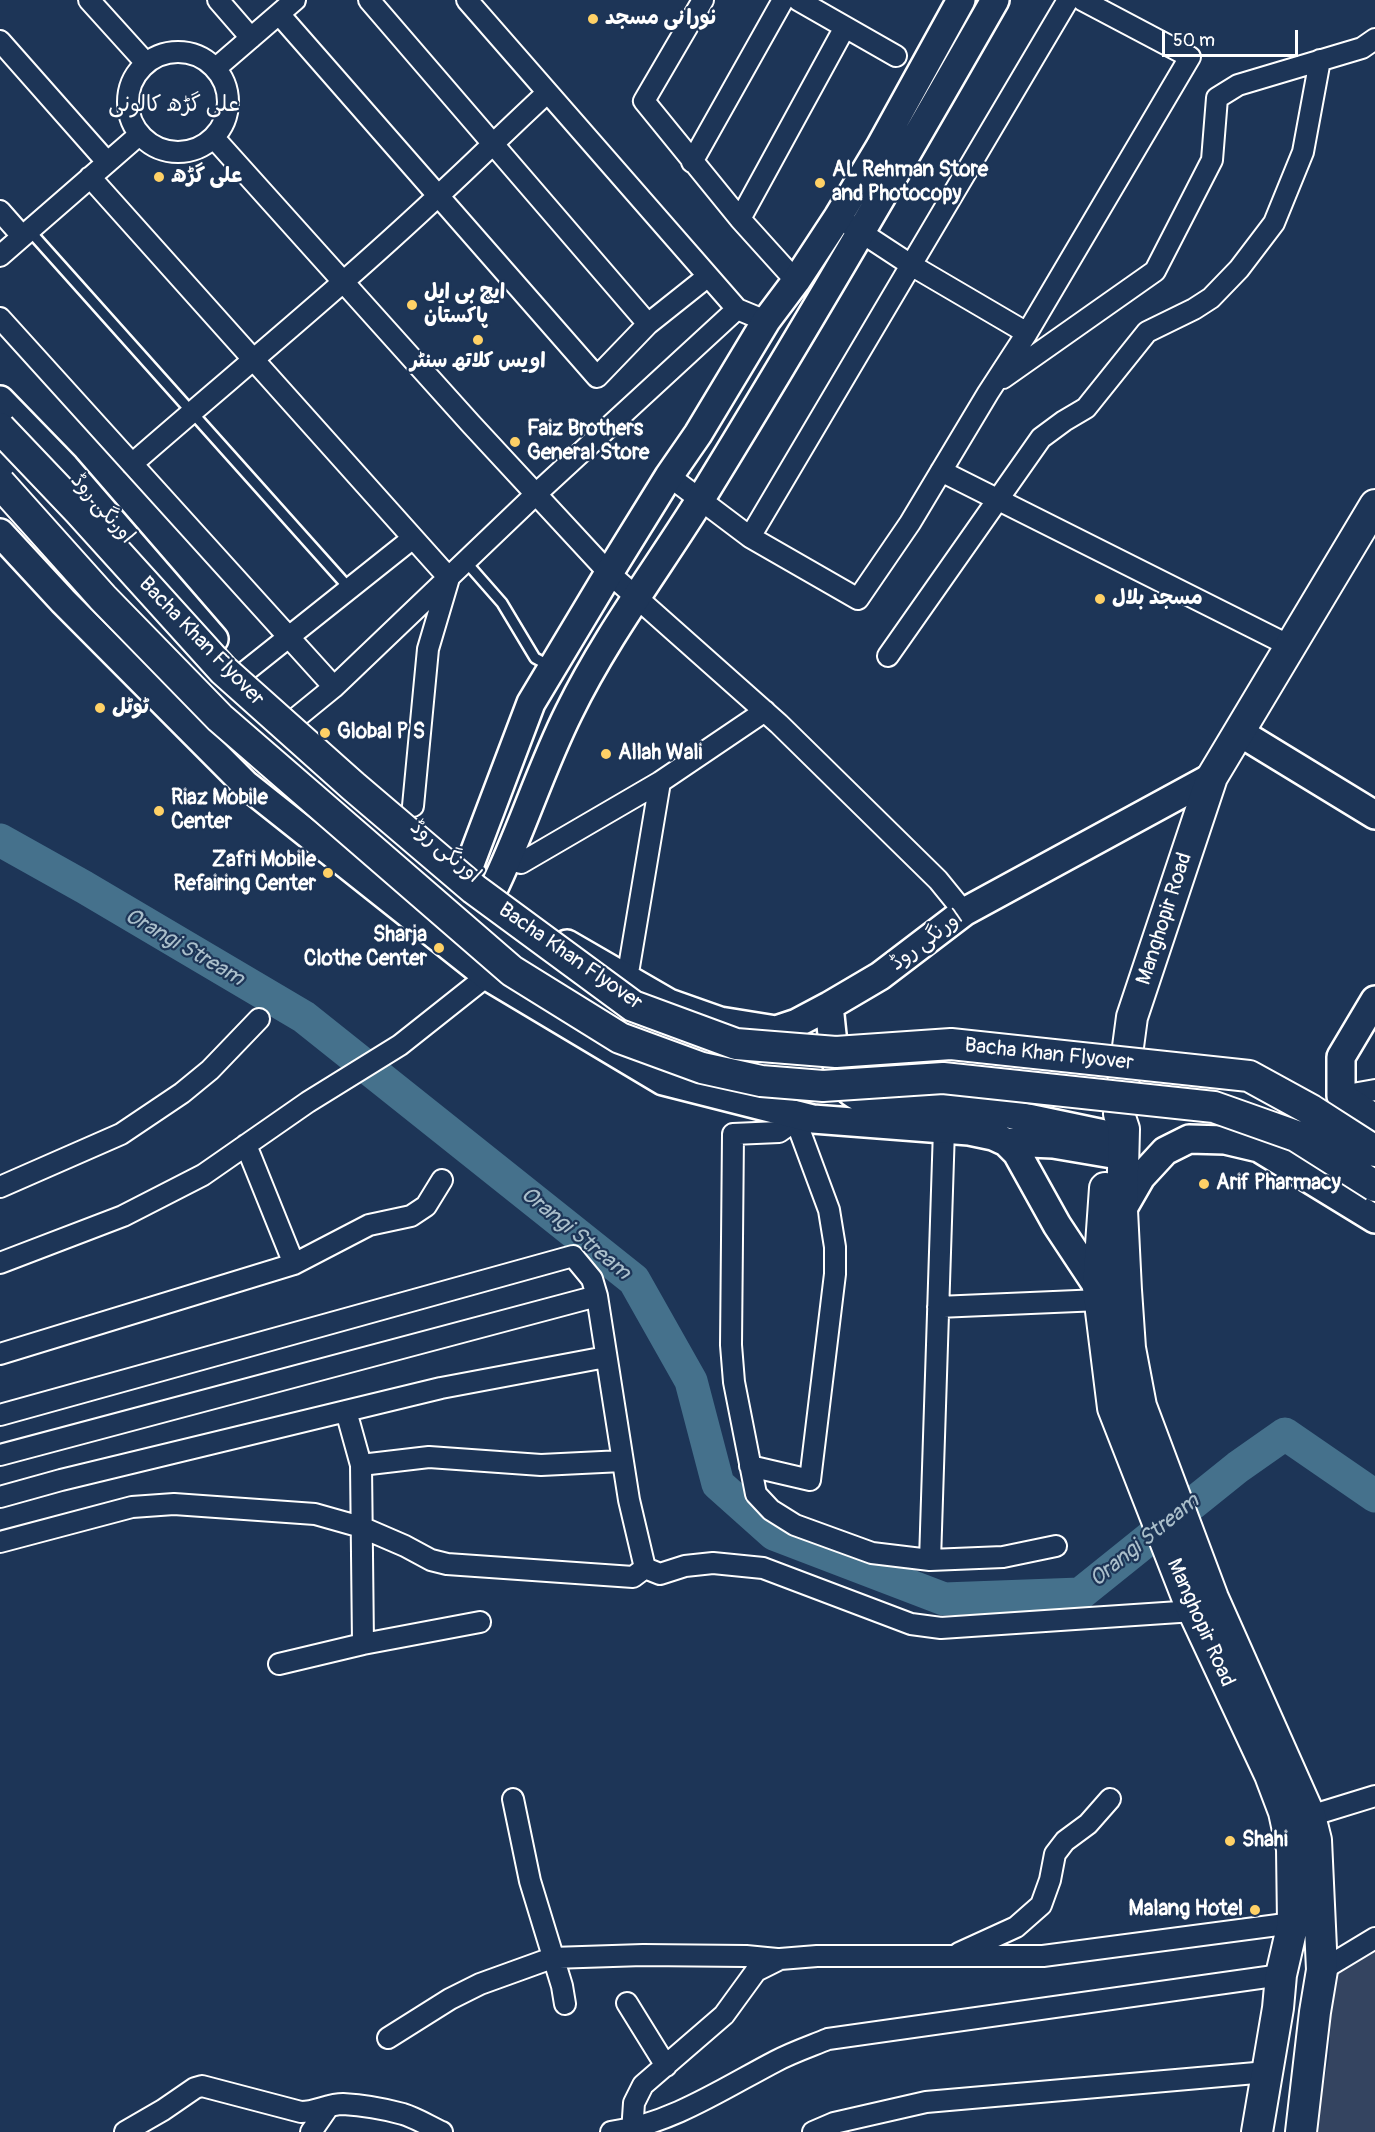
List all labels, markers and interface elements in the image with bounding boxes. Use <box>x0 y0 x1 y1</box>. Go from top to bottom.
place label: نورانی مسجد <box>605 6 718 32</box>
marker: نورانی مسجد <box>586 12 600 26</box>
scale bar <box>1165 18 1302 56</box>
text: 50 m <box>1173 29 1215 52</box>
district label: علی گڑھ کالونی <box>108 92 240 118</box>
place label: AL Rehman Store and Photocopy <box>832 158 988 208</box>
place label: علی گڑھ <box>171 164 242 190</box>
marker: علی گڑھ <box>152 170 166 184</box>
marker: AL Rehman Store and Photocopy <box>813 176 827 190</box>
place label: ایچ بی ایل پاکستان <box>424 280 505 330</box>
marker: ایچ بی ایل پاکستان <box>405 298 419 312</box>
marker: اویس کلاتھ سنٹر <box>471 333 485 347</box>
place label: اویس کلاتھ سنٹر <box>410 349 546 375</box>
place label: Faiz Brothers General Store <box>527 417 649 467</box>
marker: Faiz Brothers General Store <box>508 435 522 449</box>
street label: اورنگی روڈ <box>65 469 139 549</box>
street label: Bacha Khan Flyover <box>133 572 269 712</box>
place label: مسجد بلال <box>1112 586 1203 612</box>
marker: مسجد بلال <box>1093 592 1107 606</box>
place label: ٹوٹل <box>112 695 149 721</box>
marker: ٹوٹل <box>93 701 107 715</box>
place label: Global P S <box>337 720 425 746</box>
marker: Global P S <box>318 726 332 740</box>
place label: Allah Wali <box>618 741 702 767</box>
marker: Allah Wali <box>599 747 613 761</box>
place label: Riaz Mobile Center <box>171 786 268 836</box>
marker: Riaz Mobile Center <box>152 804 166 818</box>
street label: اورنگی روڈ <box>404 815 486 889</box>
place label: Zafri Mobile Refairing Center <box>173 848 316 898</box>
street label: Manghopir Road <box>1132 850 1198 988</box>
marker: Zafri Mobile Refairing Center <box>321 866 335 880</box>
street label: Bacha Khan Flyover <box>493 898 647 1016</box>
water label: Orangi Stream <box>120 903 248 993</box>
street label: اورنگی روڈ <box>886 905 968 977</box>
place label: Sharja Clothe Center <box>304 923 427 973</box>
marker: Sharja Clothe Center <box>432 941 446 955</box>
street label: Bacha Khan Flyover <box>963 1034 1135 1076</box>
place label: Arif Pharmacy <box>1216 1171 1341 1197</box>
marker: Arif Pharmacy <box>1197 1177 1211 1191</box>
water label: Orangi Stream <box>515 1182 635 1286</box>
water label: Orangi Stream <box>1085 1489 1205 1593</box>
street label: Manghopir Road <box>1161 1555 1239 1691</box>
place label: Shahi <box>1242 1828 1288 1854</box>
marker: Shahi <box>1223 1834 1237 1848</box>
place label: Malang Hotel <box>1129 1897 1243 1923</box>
marker: Malang Hotel <box>1248 1903 1262 1917</box>

